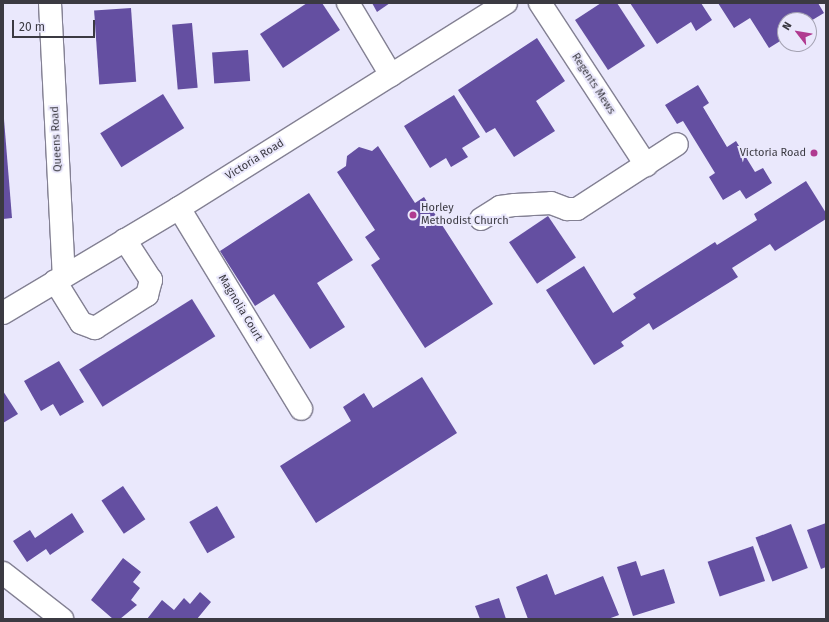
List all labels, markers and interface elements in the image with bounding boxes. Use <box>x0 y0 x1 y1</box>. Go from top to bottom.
scale bar <box>14 12 97 38</box>
north arrow <box>777 12 817 52</box>
text: 20 m <box>19 20 45 34</box>
text: N <box>780 20 795 33</box>
street label: Regents Mews <box>568 51 618 117</box>
street label: Queens Road <box>49 106 65 172</box>
street label: Victoria Road <box>223 137 287 183</box>
place label: Victoria Road <box>740 146 806 160</box>
marker: Victoria Road <box>809 148 819 158</box>
place label: Horley Methodist Church <box>421 202 509 228</box>
marker: Horley Methodist Church <box>408 210 418 220</box>
street label: Magnolia Court <box>215 272 265 344</box>

